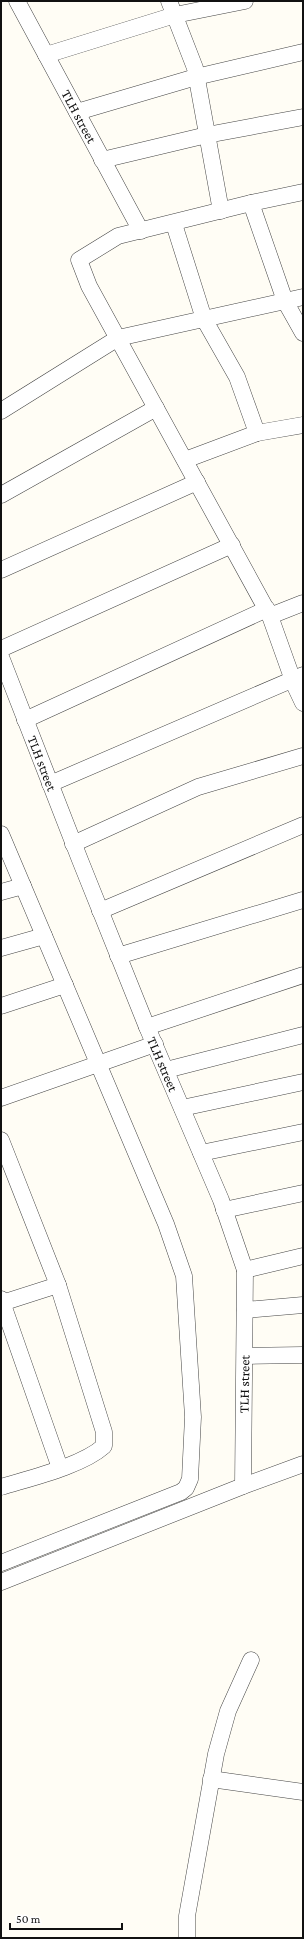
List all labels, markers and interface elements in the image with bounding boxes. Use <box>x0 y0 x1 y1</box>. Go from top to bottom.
street label: TLH street <box>58 87 100 146</box>
street label: TLH street <box>24 733 60 794</box>
street label: TLH street <box>144 1034 182 1094</box>
street label: TLH street <box>235 1354 253 1413</box>
scale bar <box>10 1905 122 1931</box>
text: 50 m <box>16 1912 41 1926</box>

